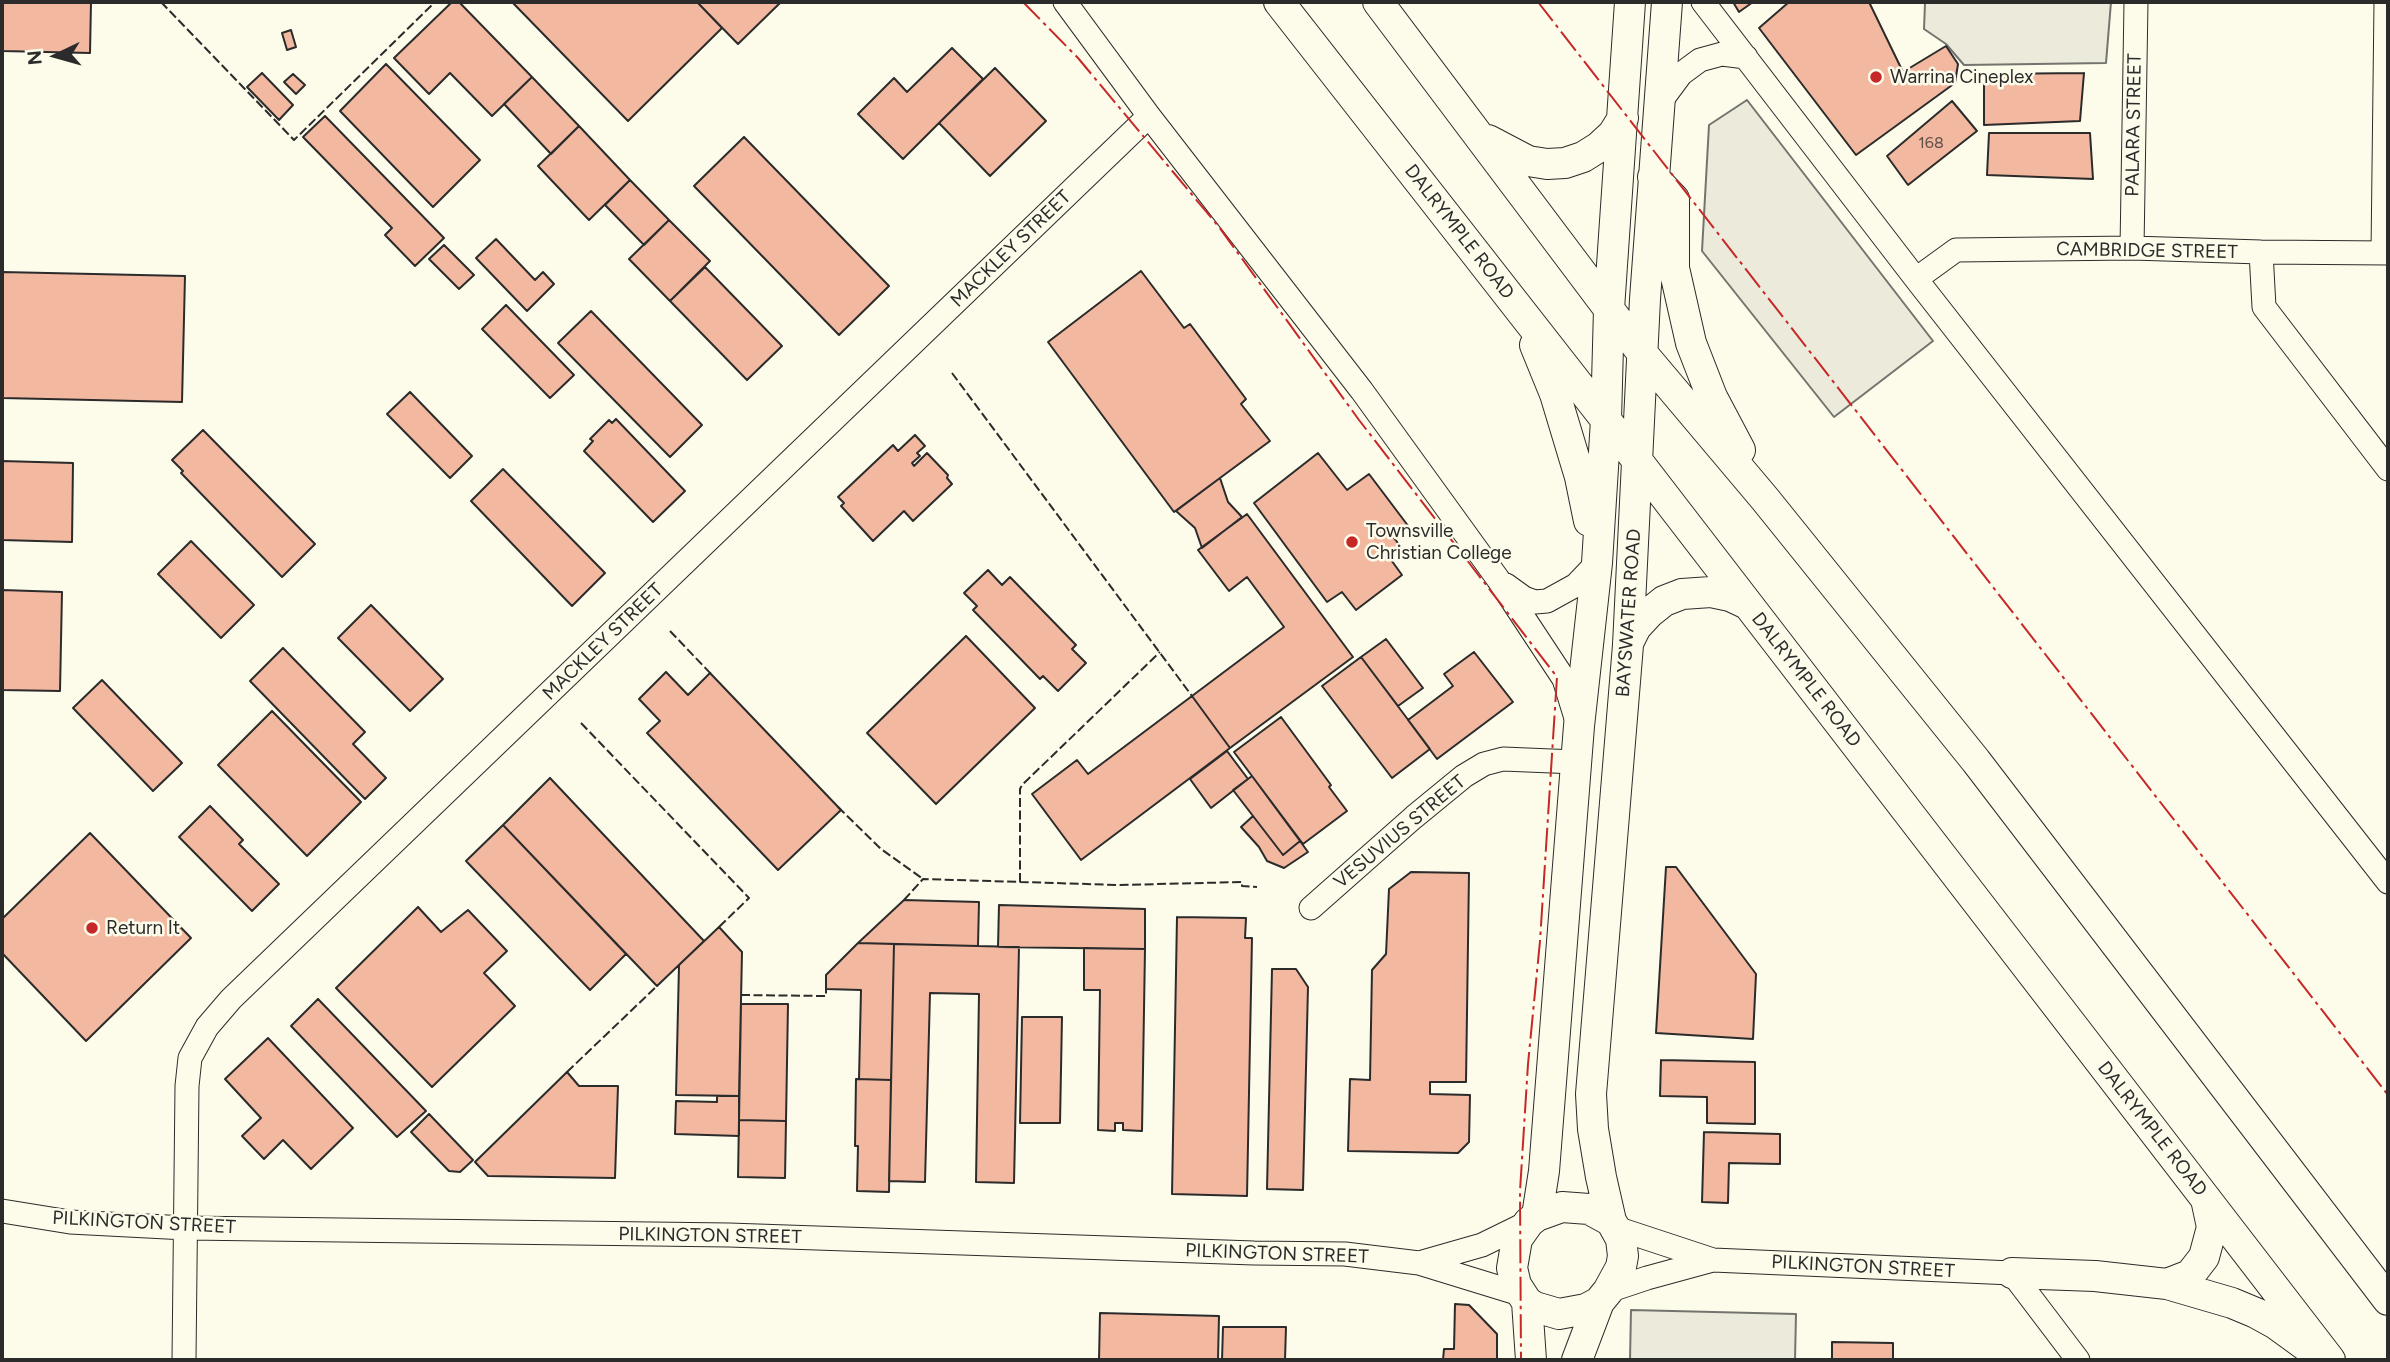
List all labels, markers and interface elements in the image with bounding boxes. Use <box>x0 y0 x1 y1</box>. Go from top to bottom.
north arrow <box>21 21 91 91</box>
text: N <box>22 50 47 66</box>
street label: PALARA STREET <box>2121 53 2147 197</box>
place label: Warrina Cineplex <box>1890 66 2033 88</box>
marker: Warrina Cineplex <box>1868 69 1884 85</box>
house number: 168 <box>1918 133 1944 153</box>
street label: DALRYMPLE ROAD <box>1399 160 1519 304</box>
street label: MACKLEY STREET <box>946 186 1076 312</box>
street label: CAMBRIDGE STREET <box>2056 238 2238 264</box>
place label: Townsville Christian College <box>1366 520 1512 564</box>
street label: BAYSWATER ROAD <box>1612 528 1646 698</box>
marker: Townsville Christian College <box>1344 534 1360 550</box>
street label: MACKLEY STREET <box>538 579 668 705</box>
street label: DALRYMPLE ROAD <box>1746 608 1866 752</box>
street label: VESUVIUS STREET <box>1330 770 1470 894</box>
place label: Return It <box>106 917 180 939</box>
marker: Return It <box>84 920 100 936</box>
street label: DALRYMPLE ROAD <box>2092 1057 2212 1201</box>
street label: PILKINGTON STREET <box>52 1207 236 1239</box>
street label: PILKINGTON STREET <box>618 1223 802 1249</box>
street label: PILKINGTON STREET <box>1185 1239 1369 1269</box>
street label: PILKINGTON STREET <box>1771 1251 1955 1283</box>

